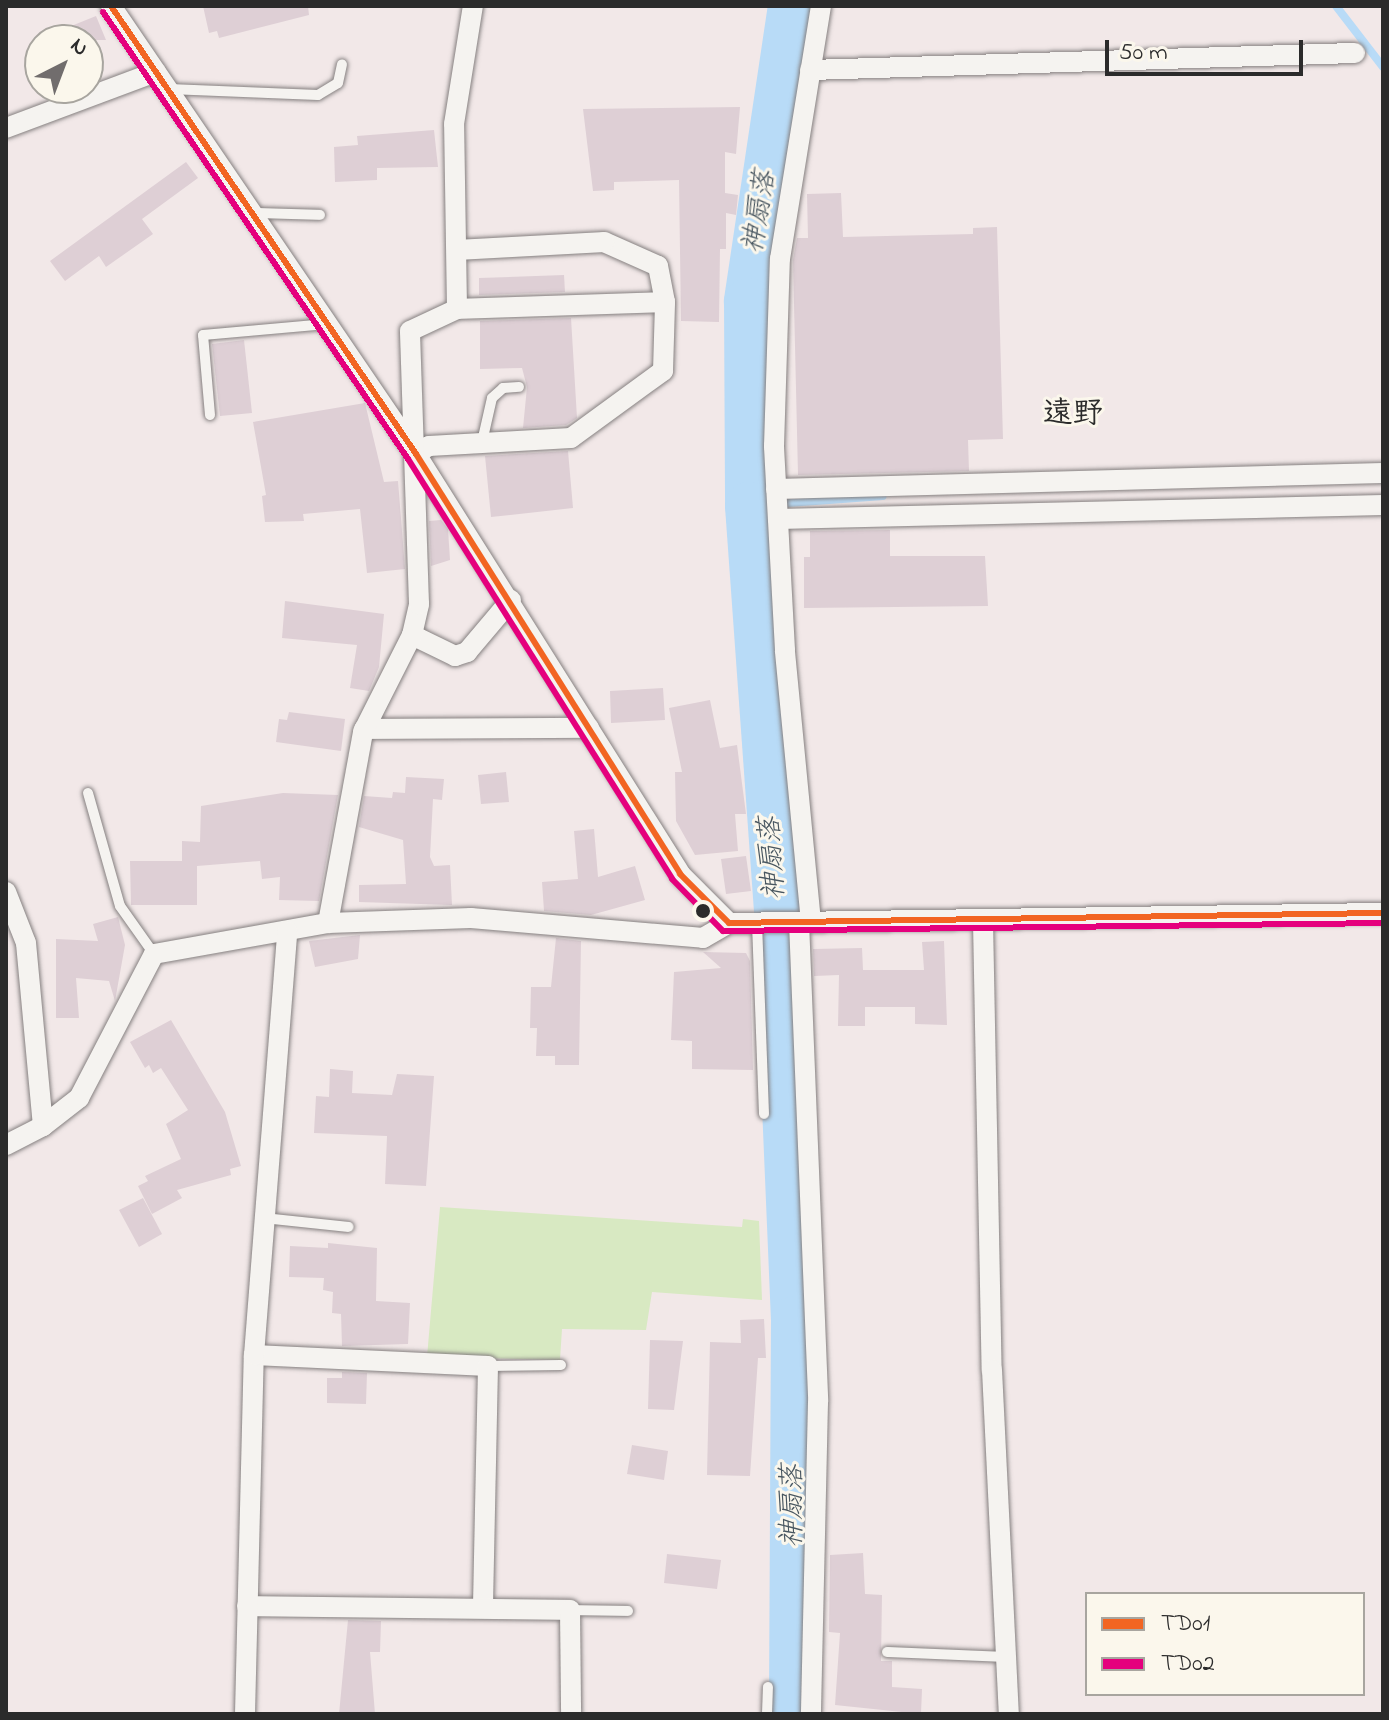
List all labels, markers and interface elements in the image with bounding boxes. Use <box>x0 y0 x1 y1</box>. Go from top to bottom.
north arrow <box>24 24 104 104</box>
scale bar <box>1109 24 1307 74</box>
text: N <box>62 31 95 65</box>
text: 50 m <box>1119 36 1168 71</box>
water label: 神扇落 <box>738 168 784 256</box>
district label: 遠野 <box>1043 397 1103 433</box>
water label: 神扇落 <box>754 815 794 901</box>
unlabelled marker <box>695 903 711 919</box>
water label: 神扇落 <box>777 1464 811 1548</box>
legend <box>1085 1592 1365 1696</box>
text: TD01 <box>1161 1607 1210 1642</box>
text: TD02 <box>1161 1647 1215 1682</box>

